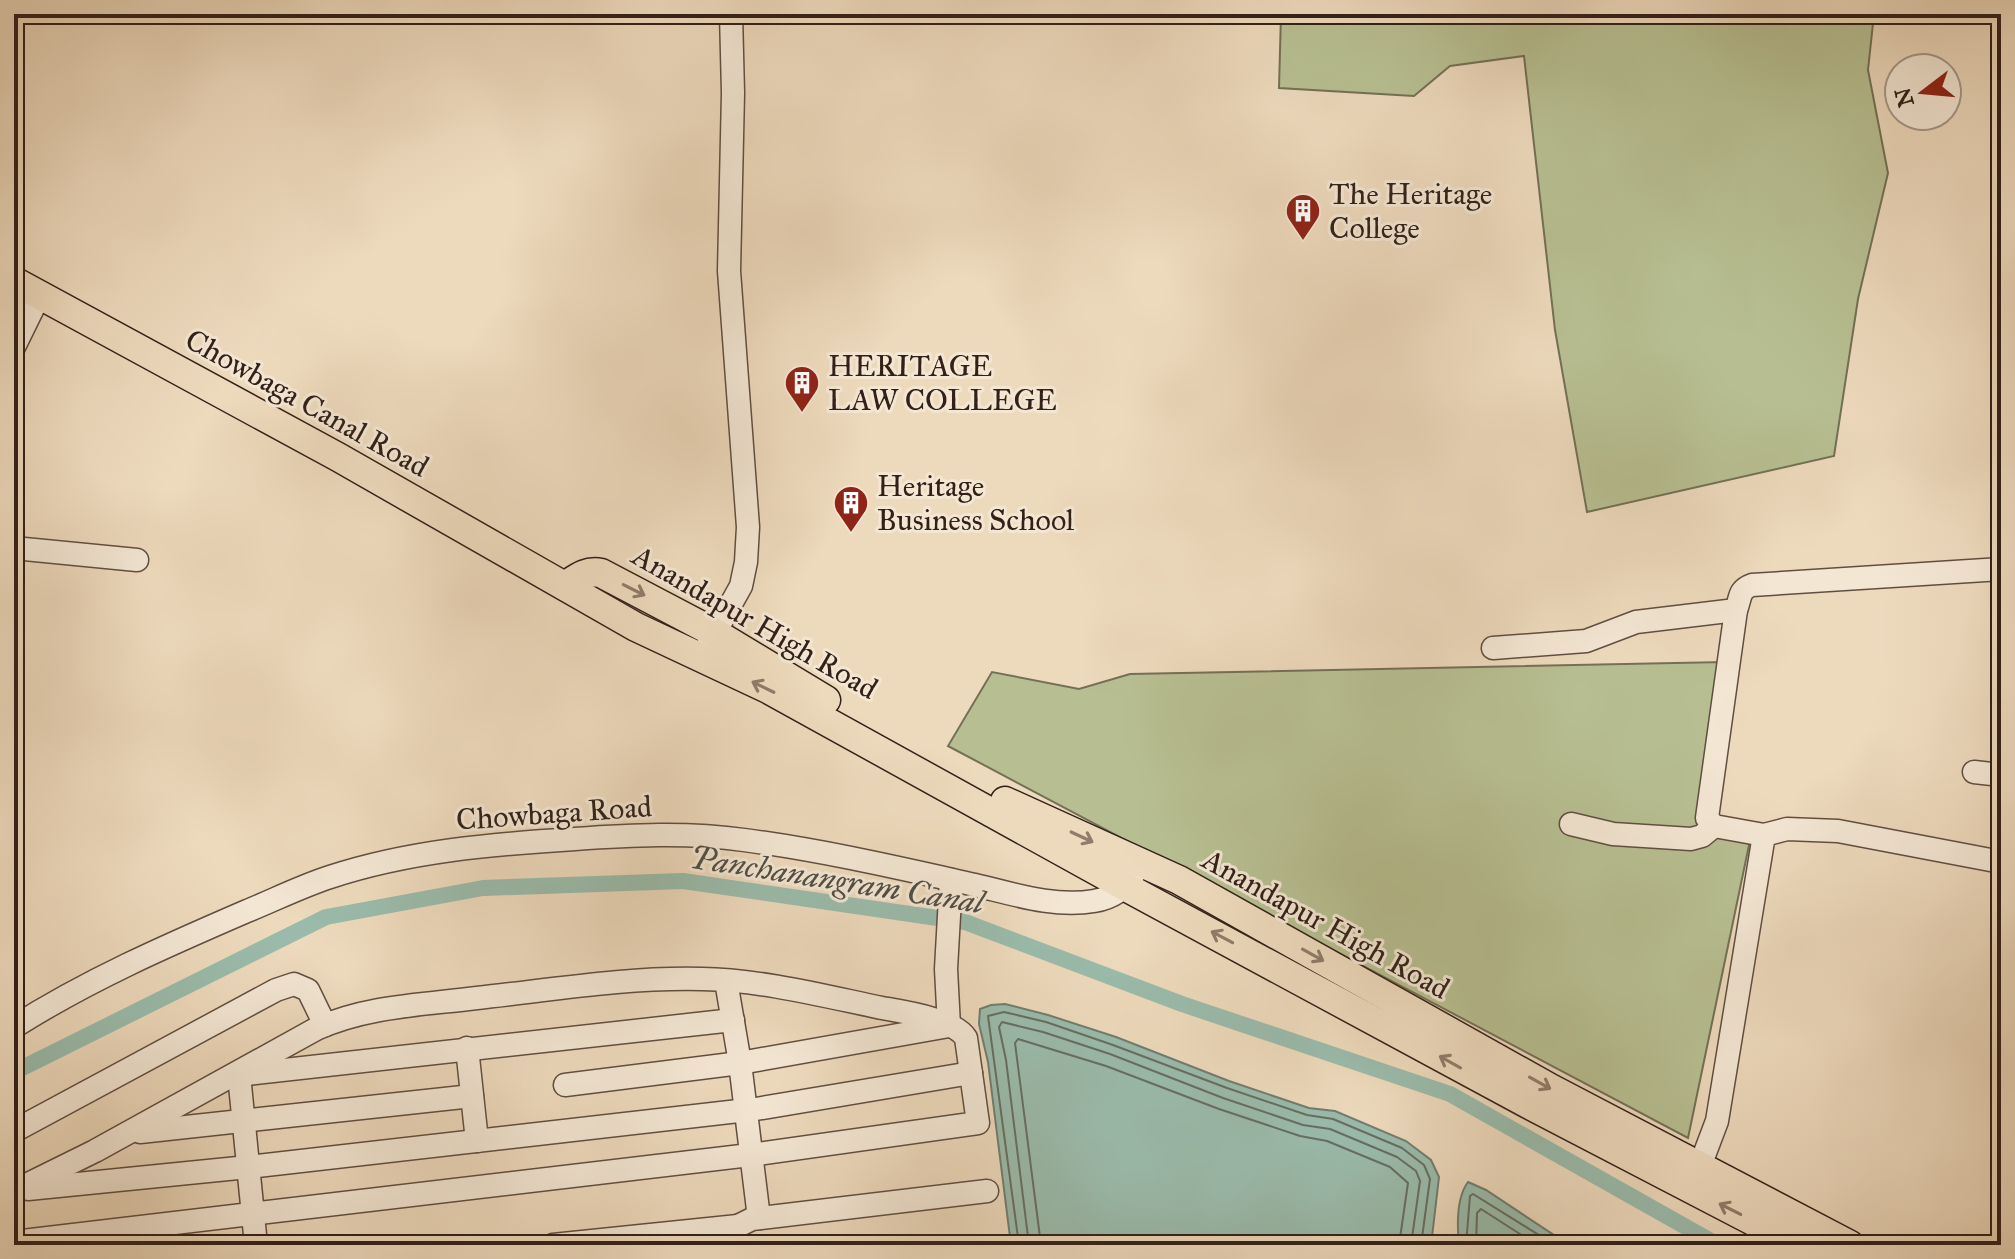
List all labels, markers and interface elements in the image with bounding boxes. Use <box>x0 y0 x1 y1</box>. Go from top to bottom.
north arrow <box>1883 52 1963 132</box>
text: N <box>1889 84 1920 110</box>
place label: The Heritage College <box>1329 176 1492 246</box>
building icon: The Heritage College <box>1284 192 1322 242</box>
street label: Chowbaga Canal Road <box>179 321 435 485</box>
place label: HERITAGE LAW COLLEGE <box>828 348 1057 418</box>
building icon: HERITAGE LAW COLLEGE <box>783 364 821 414</box>
place label: Heritage Business School <box>877 468 1075 538</box>
building icon: Heritage Business School <box>832 484 870 534</box>
street label: Anandapur High Road <box>624 536 884 707</box>
one-way arrow <box>622 582 646 598</box>
one-way arrow <box>752 679 776 694</box>
street label: Chowbaga Road <box>455 788 653 838</box>
one-way arrow <box>1070 830 1094 845</box>
water label: Panchanangram Canal <box>688 838 989 923</box>
street label: Anandapur High Road <box>1194 840 1456 1007</box>
one-way arrow <box>1210 929 1234 945</box>
one-way arrow <box>1301 948 1324 964</box>
one-way arrow <box>1439 1053 1463 1069</box>
one-way arrow <box>1528 1075 1551 1091</box>
one-way arrow <box>1718 1201 1742 1216</box>

